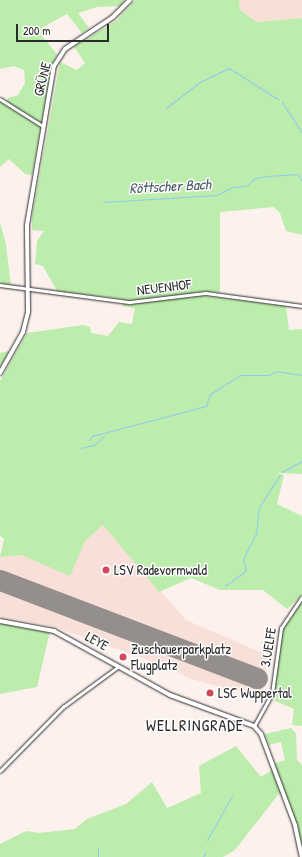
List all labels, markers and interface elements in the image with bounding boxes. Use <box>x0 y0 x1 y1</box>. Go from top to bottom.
scale bar <box>18 16 111 42</box>
text: 200 m <box>23 22 50 39</box>
street label: GRÜNE <box>30 60 54 98</box>
water label: Röttscher Bach <box>129 175 211 197</box>
street label: NEUENHOF <box>136 275 192 299</box>
place label: LSV Radevormwald <box>114 562 207 578</box>
marker: LSV Radevormwald <box>101 565 111 575</box>
street label: 3.UELFE <box>257 626 279 668</box>
street label: LEYE <box>83 628 111 654</box>
place label: Zuschauerparkplatz Flugplatz <box>131 641 231 674</box>
marker: Zuschauerparkplatz Flugplatz <box>118 652 128 662</box>
place label: LSC Wuppertal <box>218 685 292 701</box>
marker: LSC Wuppertal <box>205 688 215 698</box>
district label: WELLRINGRADE <box>146 715 244 735</box>

